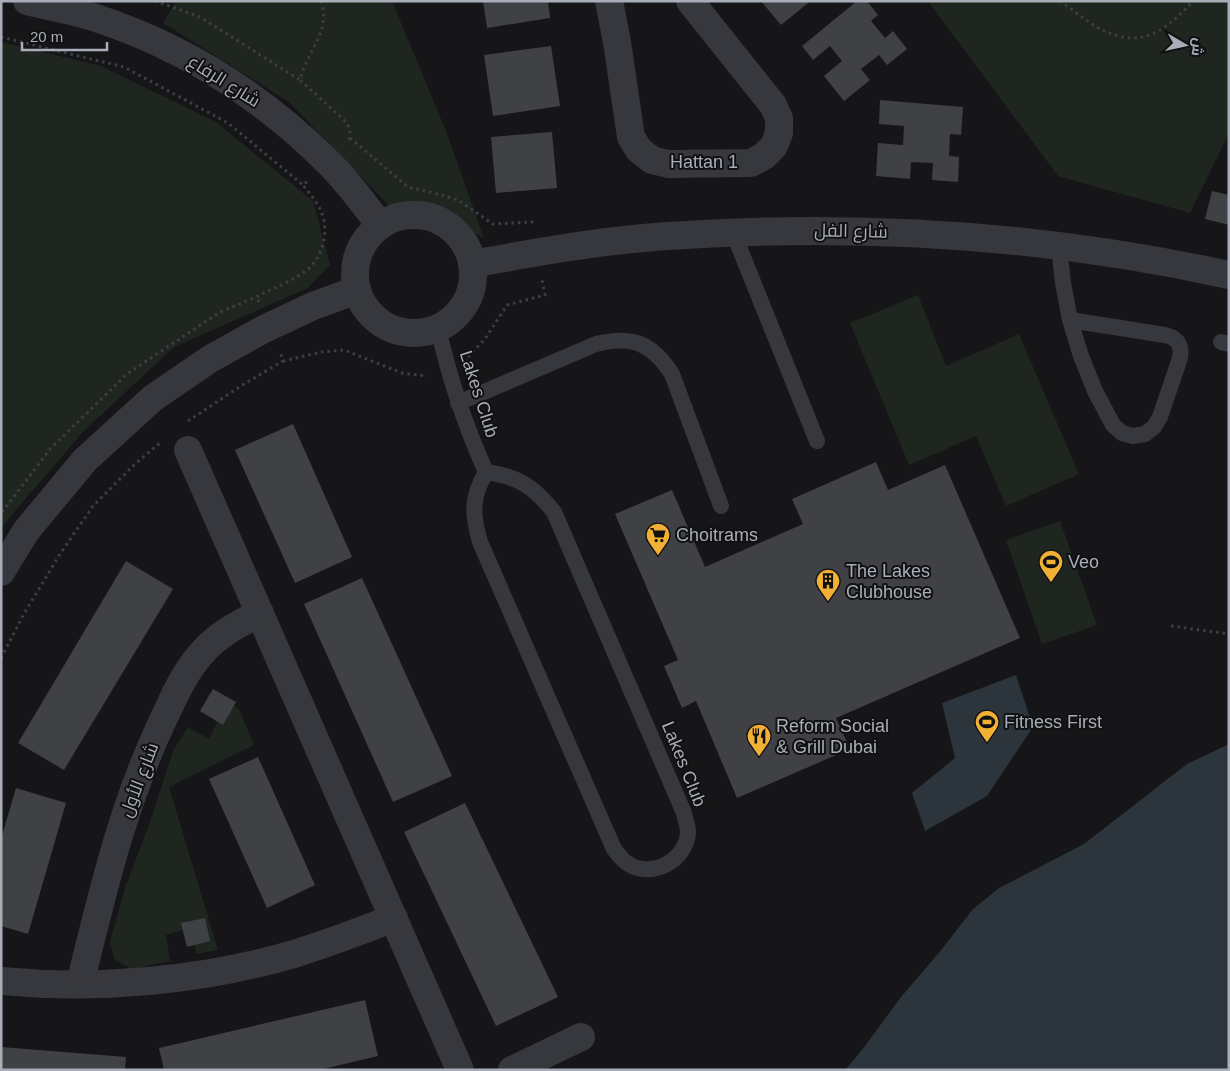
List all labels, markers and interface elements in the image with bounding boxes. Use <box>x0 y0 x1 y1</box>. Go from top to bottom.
scale bar <box>22 20 108 52</box>
north arrow <box>1160 20 1210 70</box>
text: 20 m <box>30 28 63 45</box>
text: ش <box>1188 37 1207 57</box>
street label: شارع الرفاع <box>183 51 264 113</box>
street label: Hattan 1 <box>670 152 738 172</box>
street label: شارع الفل <box>814 220 888 244</box>
street label: Lakes Club <box>456 348 502 440</box>
supermarket icon: Choitrams <box>645 522 671 556</box>
place label: Choitrams <box>676 525 758 545</box>
sports icon: Veo <box>1038 549 1064 583</box>
place label: Veo <box>1068 552 1099 572</box>
place label: The Lakes Clubhouse <box>846 561 932 602</box>
building icon: The Lakes Clubhouse <box>815 568 841 602</box>
sports icon: Fitness First <box>974 709 1000 743</box>
place label: Fitness First <box>1004 712 1102 732</box>
place label: Reform Social & Grill Dubai <box>776 716 889 757</box>
street label: Lakes Club <box>658 719 710 809</box>
restaurant icon: Reform Social & Grill Dubai <box>746 723 772 757</box>
street label: شارع الأول <box>116 740 164 821</box>

